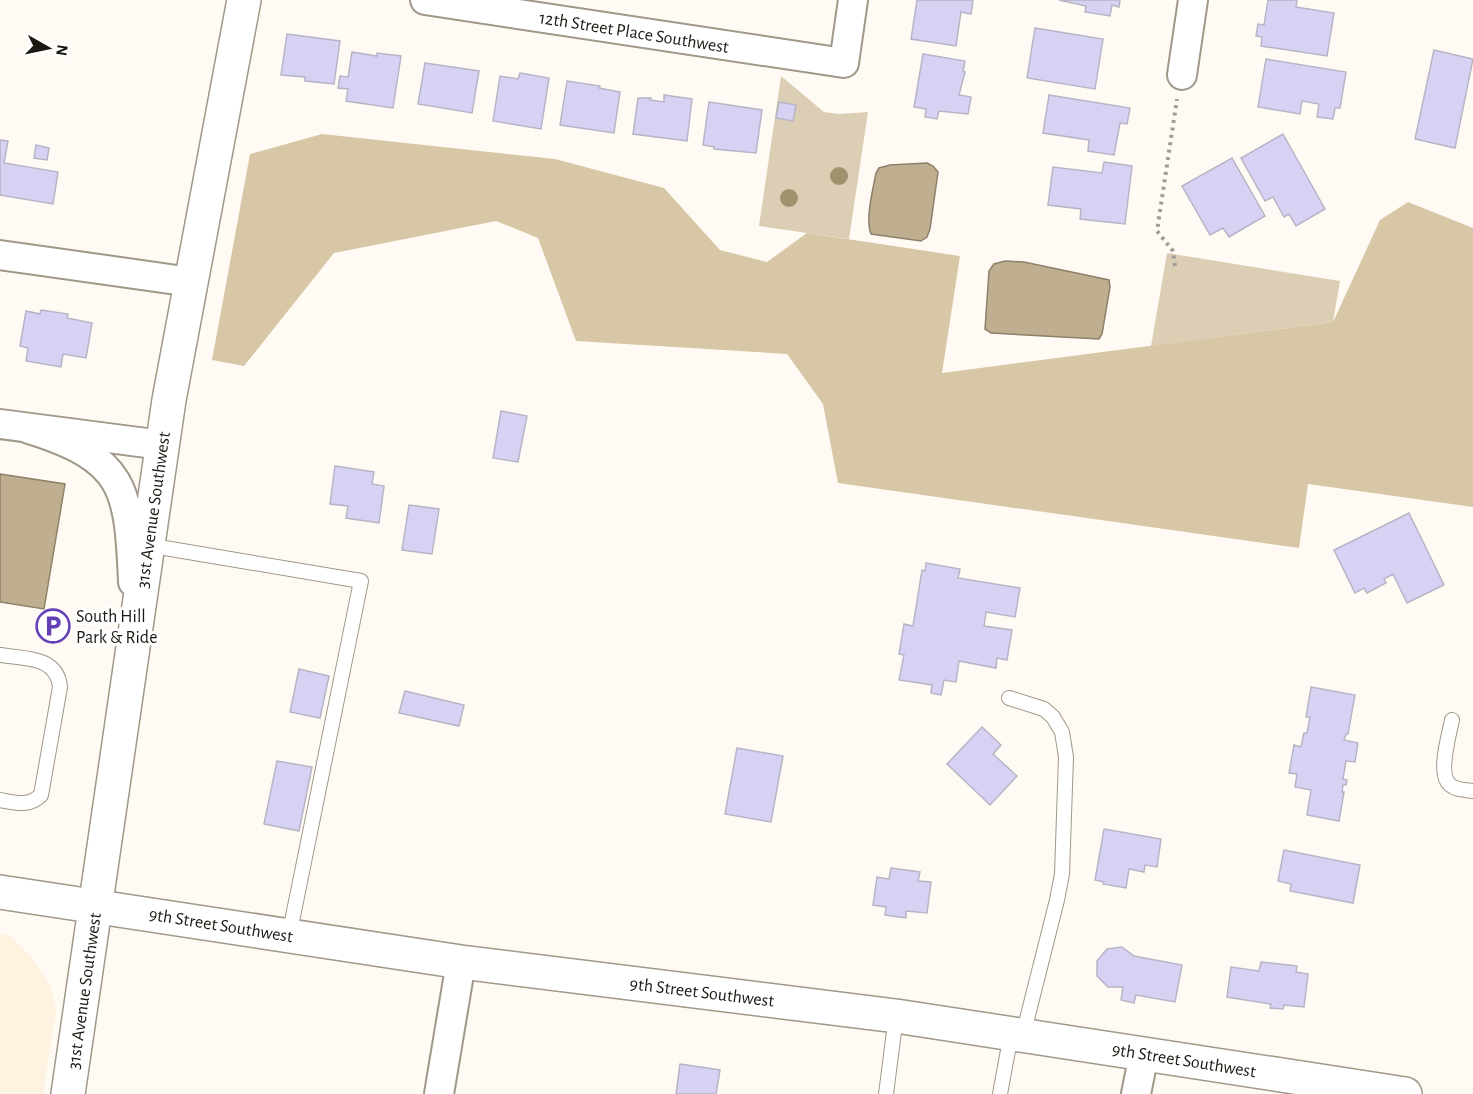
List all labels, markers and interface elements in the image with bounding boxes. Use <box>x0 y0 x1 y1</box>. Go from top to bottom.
street label: 12th Street Place Southwest <box>538 9 730 57</box>
north arrow <box>18 18 78 78</box>
text: N <box>53 43 71 57</box>
street label: 31st Avenue Southwest <box>134 430 174 590</box>
parking icon: South Hill Park & Ride <box>35 608 71 644</box>
place label: South Hill Park & Ride <box>76 608 157 647</box>
street label: 9th Street Southwest <box>148 906 294 946</box>
street label: 31st Avenue Southwest <box>65 911 105 1071</box>
street label: 9th Street Southwest <box>629 975 775 1011</box>
street label: 9th Street Southwest <box>1111 1041 1257 1081</box>

